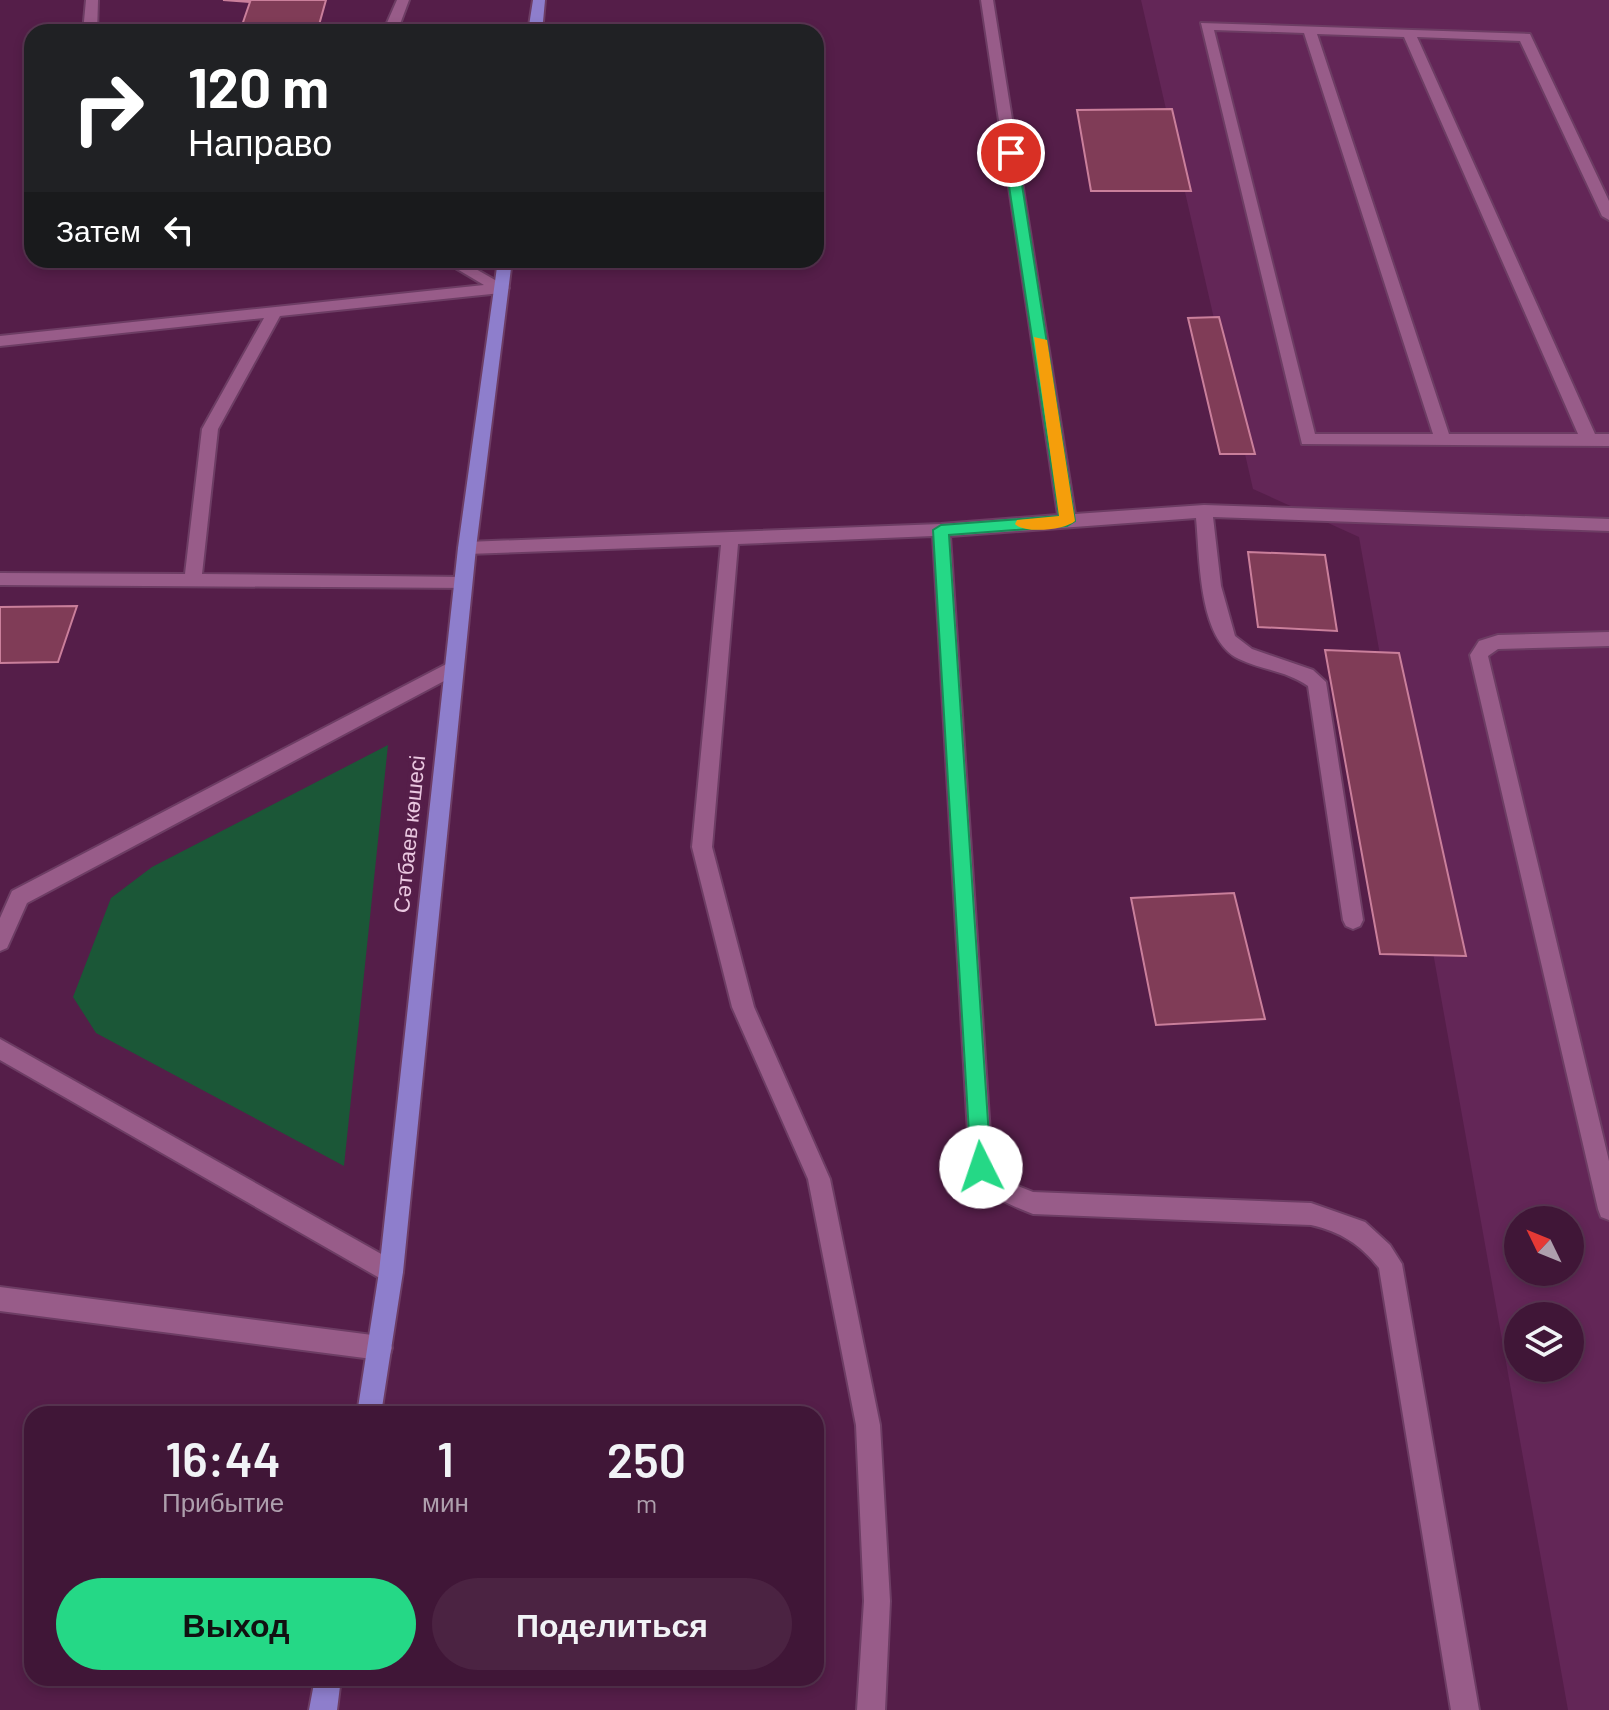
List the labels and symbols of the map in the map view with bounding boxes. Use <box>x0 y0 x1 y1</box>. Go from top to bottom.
pin <box>977 119 1045 187</box>
street label: Сәтбаев көшесі <box>387 754 429 914</box>
position arrow <box>939 1125 1023 1209</box>
north arrow <box>1504 1206 1584 1286</box>

